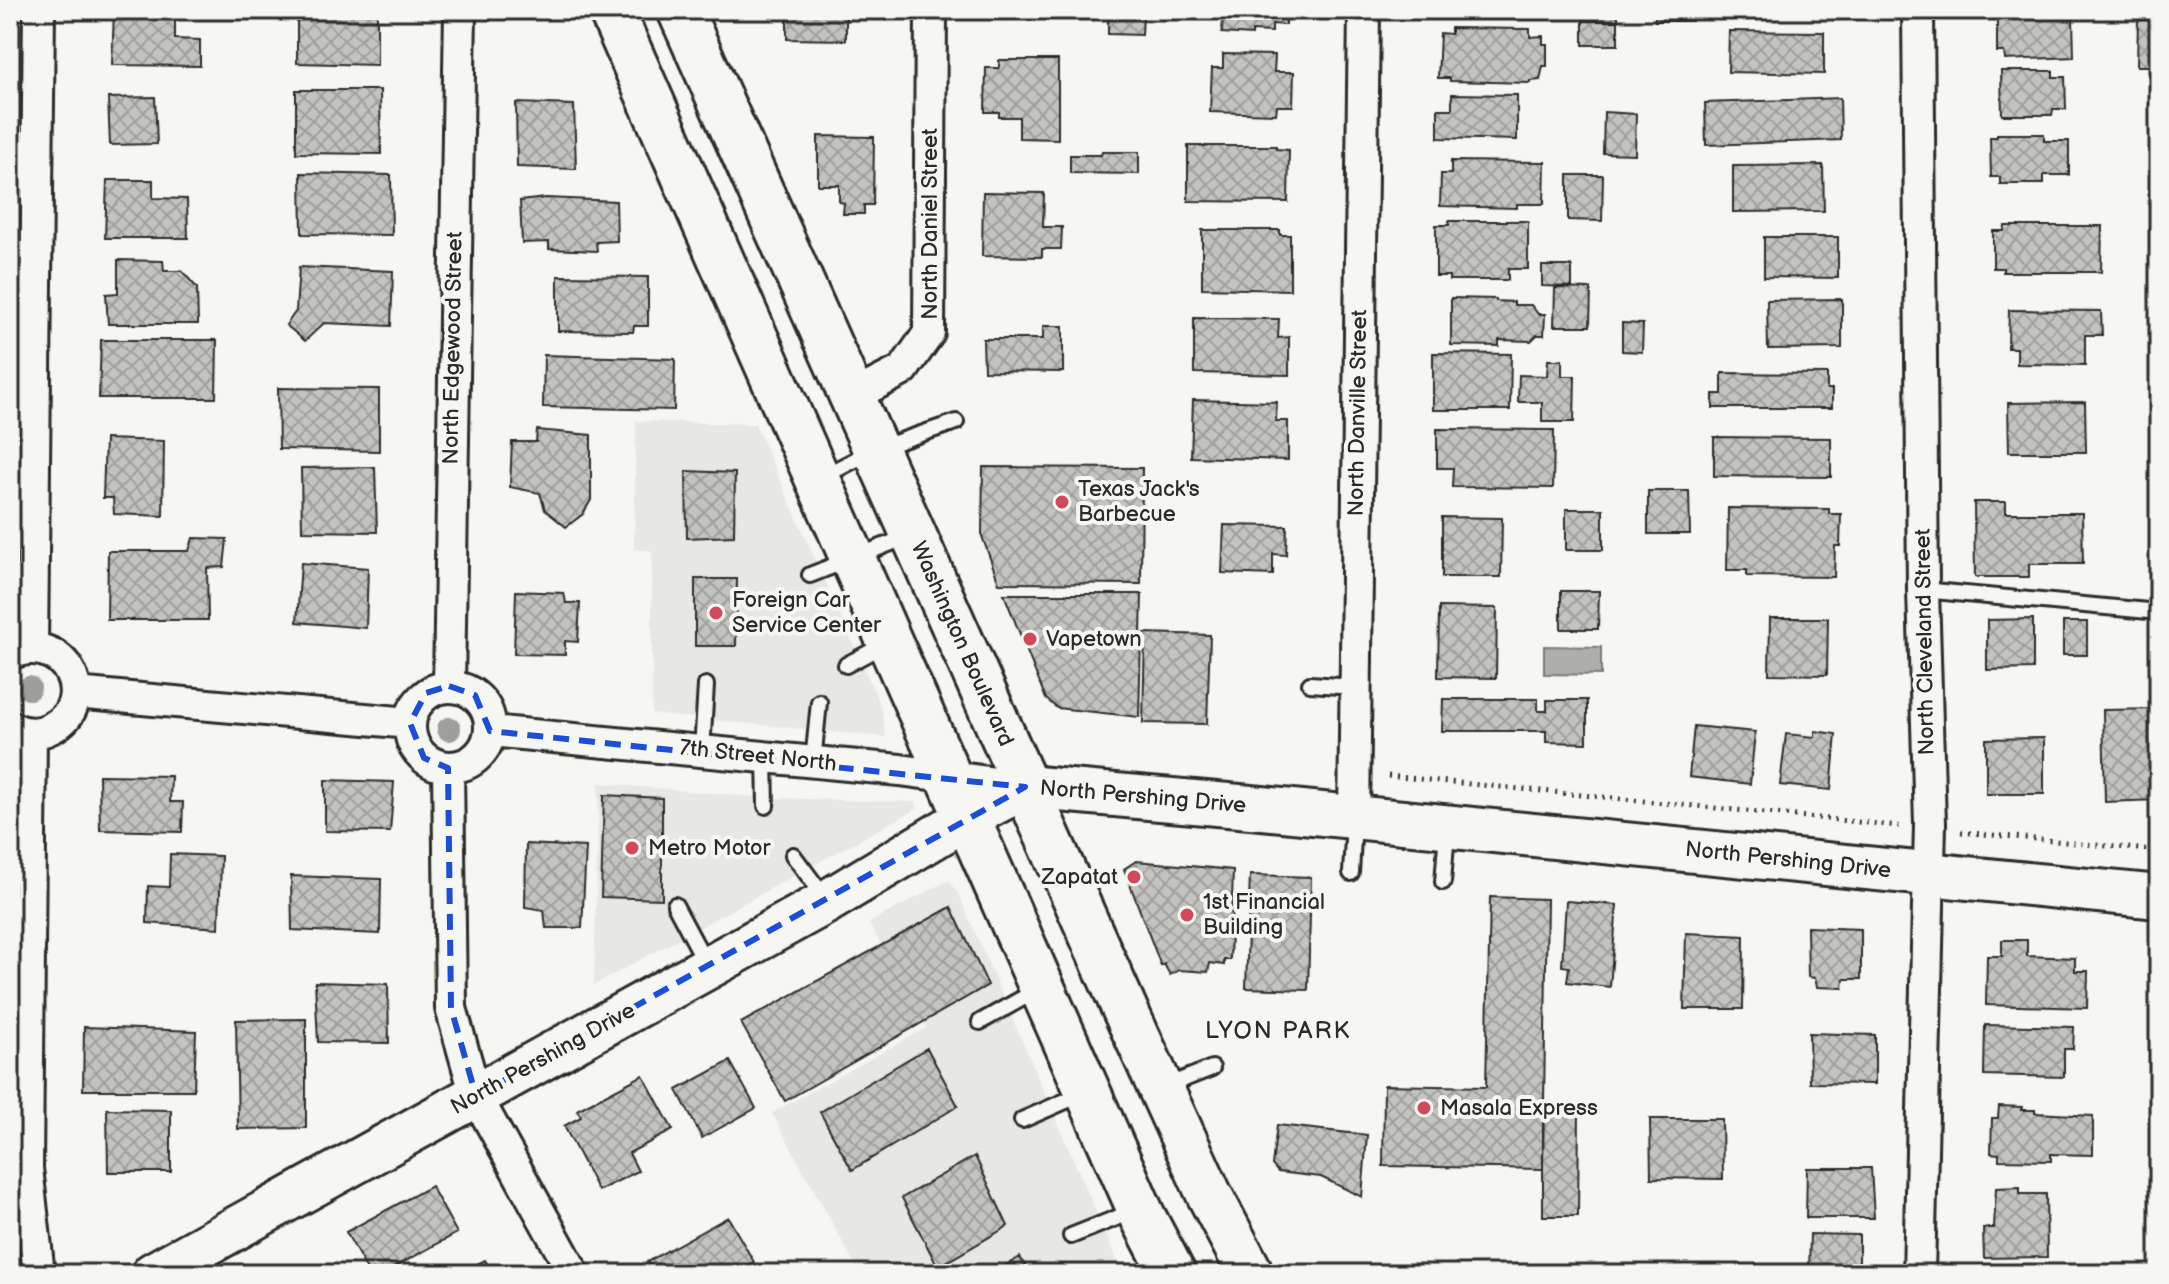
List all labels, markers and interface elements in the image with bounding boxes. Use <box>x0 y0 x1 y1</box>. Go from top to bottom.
street label: North Daniel Street <box>917 128 944 320</box>
street label: North Edgewood Street <box>437 231 469 465</box>
street label: North Danville Street <box>1343 309 1373 517</box>
place label: Texas Jack's Barbecue <box>1078 476 1200 528</box>
marker: Texas Jack's Barbecue <box>1053 493 1071 511</box>
street label: North Cleveland Street <box>1910 528 1940 756</box>
street label: Washington Boulevard <box>905 537 1019 751</box>
place label: Foreign Car Service Center <box>732 587 882 639</box>
marker: Foreign Car Service Center <box>707 604 725 622</box>
place label: Vapetown <box>1046 626 1142 653</box>
marker: Vapetown <box>1021 630 1039 648</box>
street label: 7th Street North <box>678 734 838 778</box>
street label: North Pershing Drive <box>1039 775 1247 819</box>
place label: Metro Motor <box>648 835 772 862</box>
street label: North Pershing Drive <box>1684 836 1892 884</box>
marker: Metro Motor <box>623 839 641 857</box>
place label: Zapatat <box>1041 864 1118 891</box>
marker: Zapatat <box>1125 868 1143 886</box>
place label: 1st Financial Building <box>1203 889 1325 941</box>
marker: 1st Financial Building <box>1178 906 1196 924</box>
street label: North Pershing Drive <box>446 997 640 1121</box>
district label: LYON PARK <box>1205 1016 1351 1045</box>
place label: Masala Express <box>1440 1095 1598 1122</box>
marker: Masala Express <box>1415 1099 1433 1117</box>

